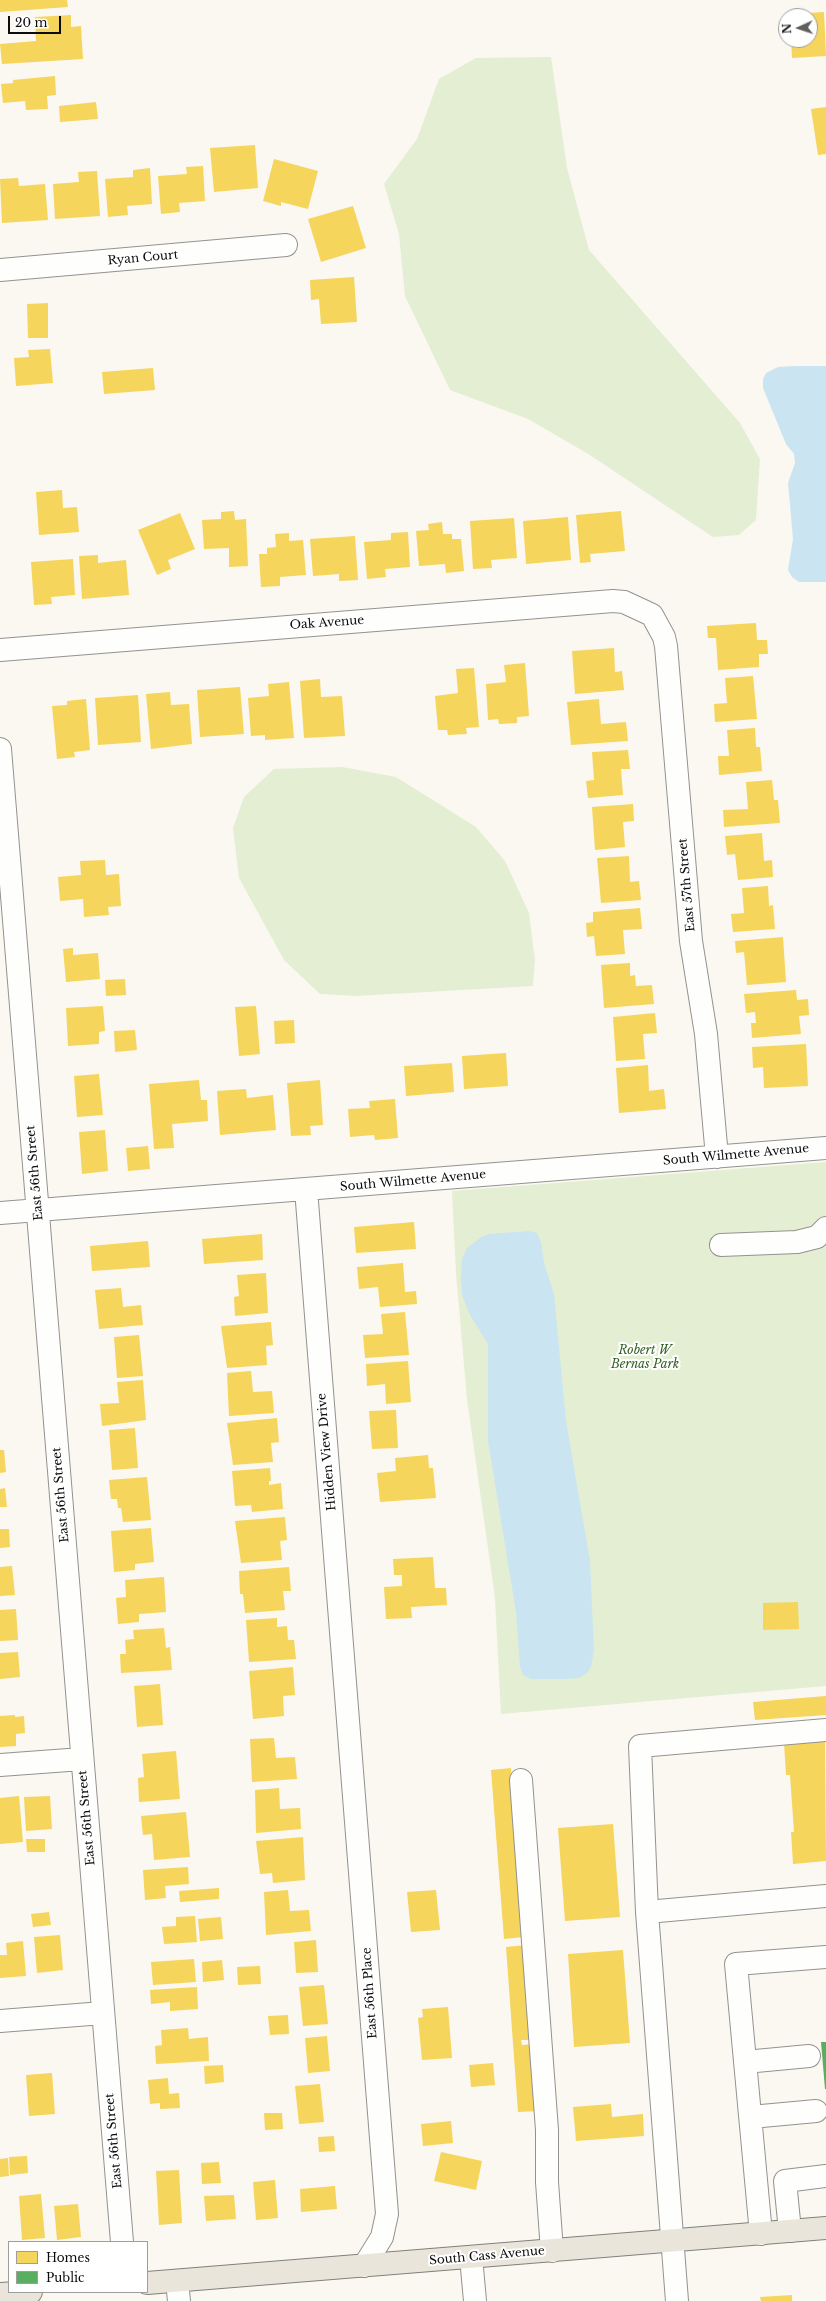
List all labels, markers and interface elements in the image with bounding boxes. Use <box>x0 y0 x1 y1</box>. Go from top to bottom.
scale bar <box>10 8 63 34</box>
north arrow <box>778 8 818 48</box>
text: 20 m <box>15 15 47 30</box>
text: N <box>780 23 794 34</box>
street label: Ryan Court <box>107 248 179 268</box>
street label: Oak Avenue <box>289 613 365 633</box>
street label: East 57th Street <box>676 838 698 932</box>
street label: East 56th Street <box>24 1125 46 1221</box>
street label: South Wilmette Avenue <box>662 1141 810 1169</box>
street label: South Wilmette Avenue <box>339 1167 487 1195</box>
park label: Robert W Bernas Park <box>611 1344 679 1372</box>
street label: Hidden View Drive <box>315 1393 339 1511</box>
street label: East 56th Street <box>50 1447 72 1543</box>
street label: East 56th Street <box>76 1770 98 1866</box>
street label: East 56th Place <box>360 1947 380 2039</box>
street label: East 56th Street <box>103 2093 125 2189</box>
legend <box>8 2241 148 2293</box>
street label: South Cass Avenue <box>429 2244 545 2268</box>
text: Homes <box>46 2250 90 2265</box>
text: Public <box>46 2270 85 2285</box>

